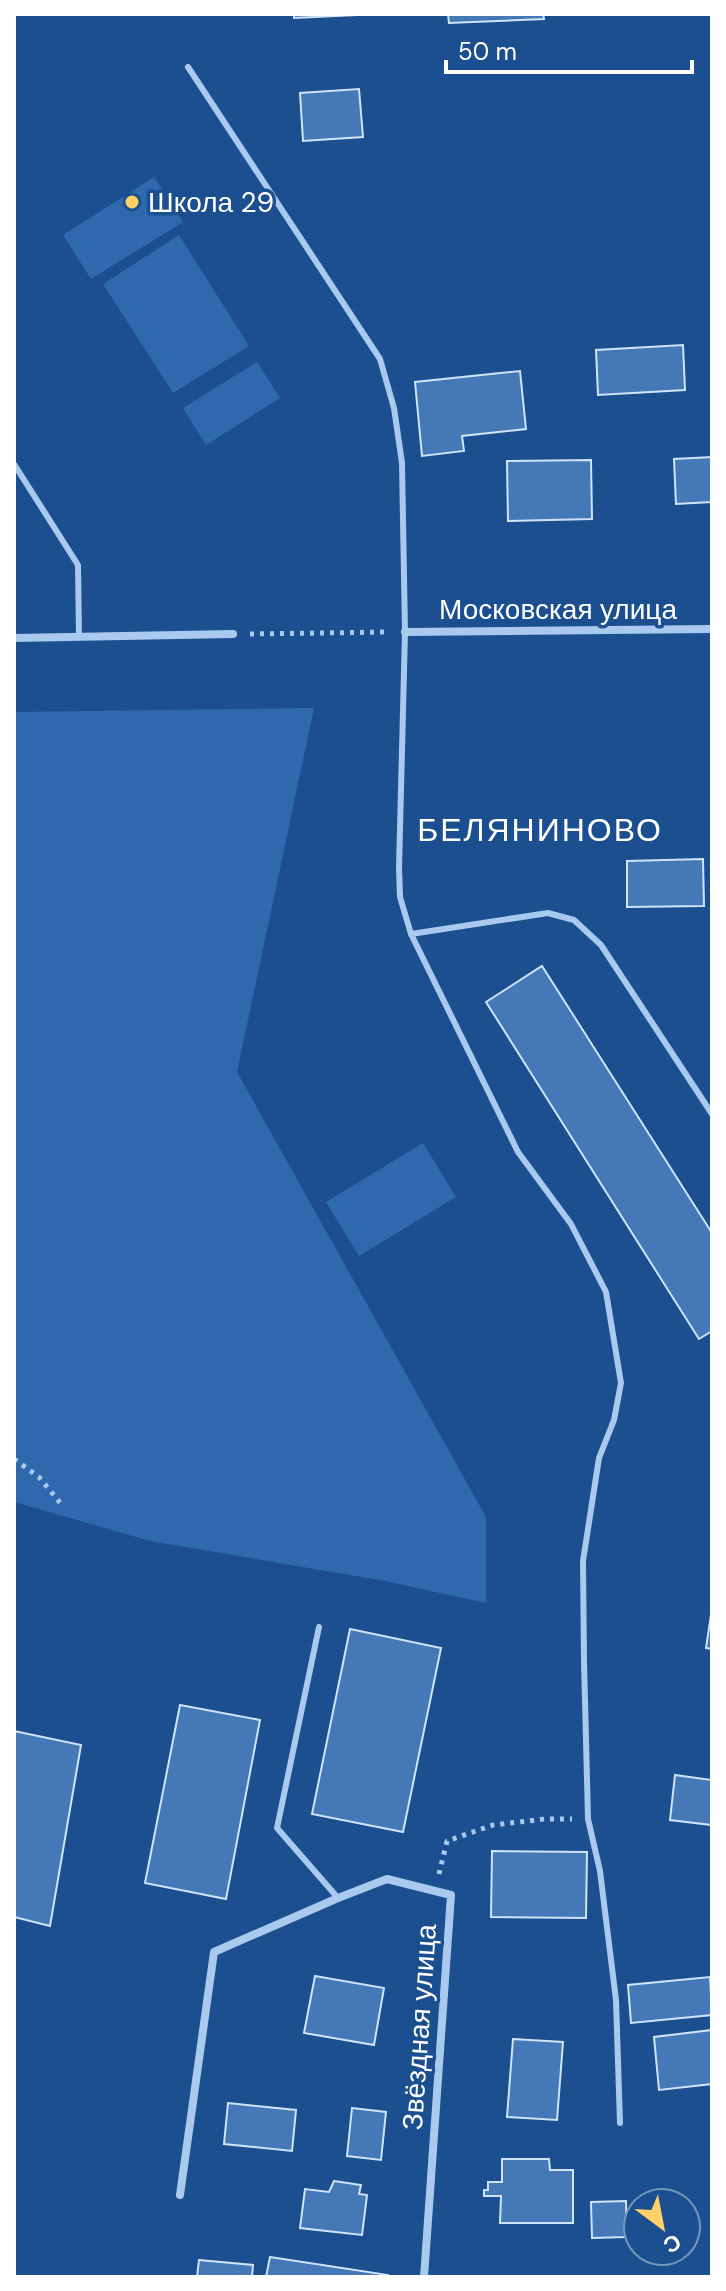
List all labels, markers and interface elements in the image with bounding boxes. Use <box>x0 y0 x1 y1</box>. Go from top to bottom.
scale bar <box>446 24 692 74</box>
text: 50 m <box>458 36 517 67</box>
place label: Школа 29 <box>148 184 274 221</box>
marker: Школа 29 <box>123 193 141 211</box>
street label: Московская улица <box>439 591 677 628</box>
district label: БЕЛЯНИНОВО <box>417 809 663 851</box>
street label: Звёздная улица <box>394 1922 445 2131</box>
north arrow <box>622 2187 702 2267</box>
text: С <box>658 2227 687 2260</box>

